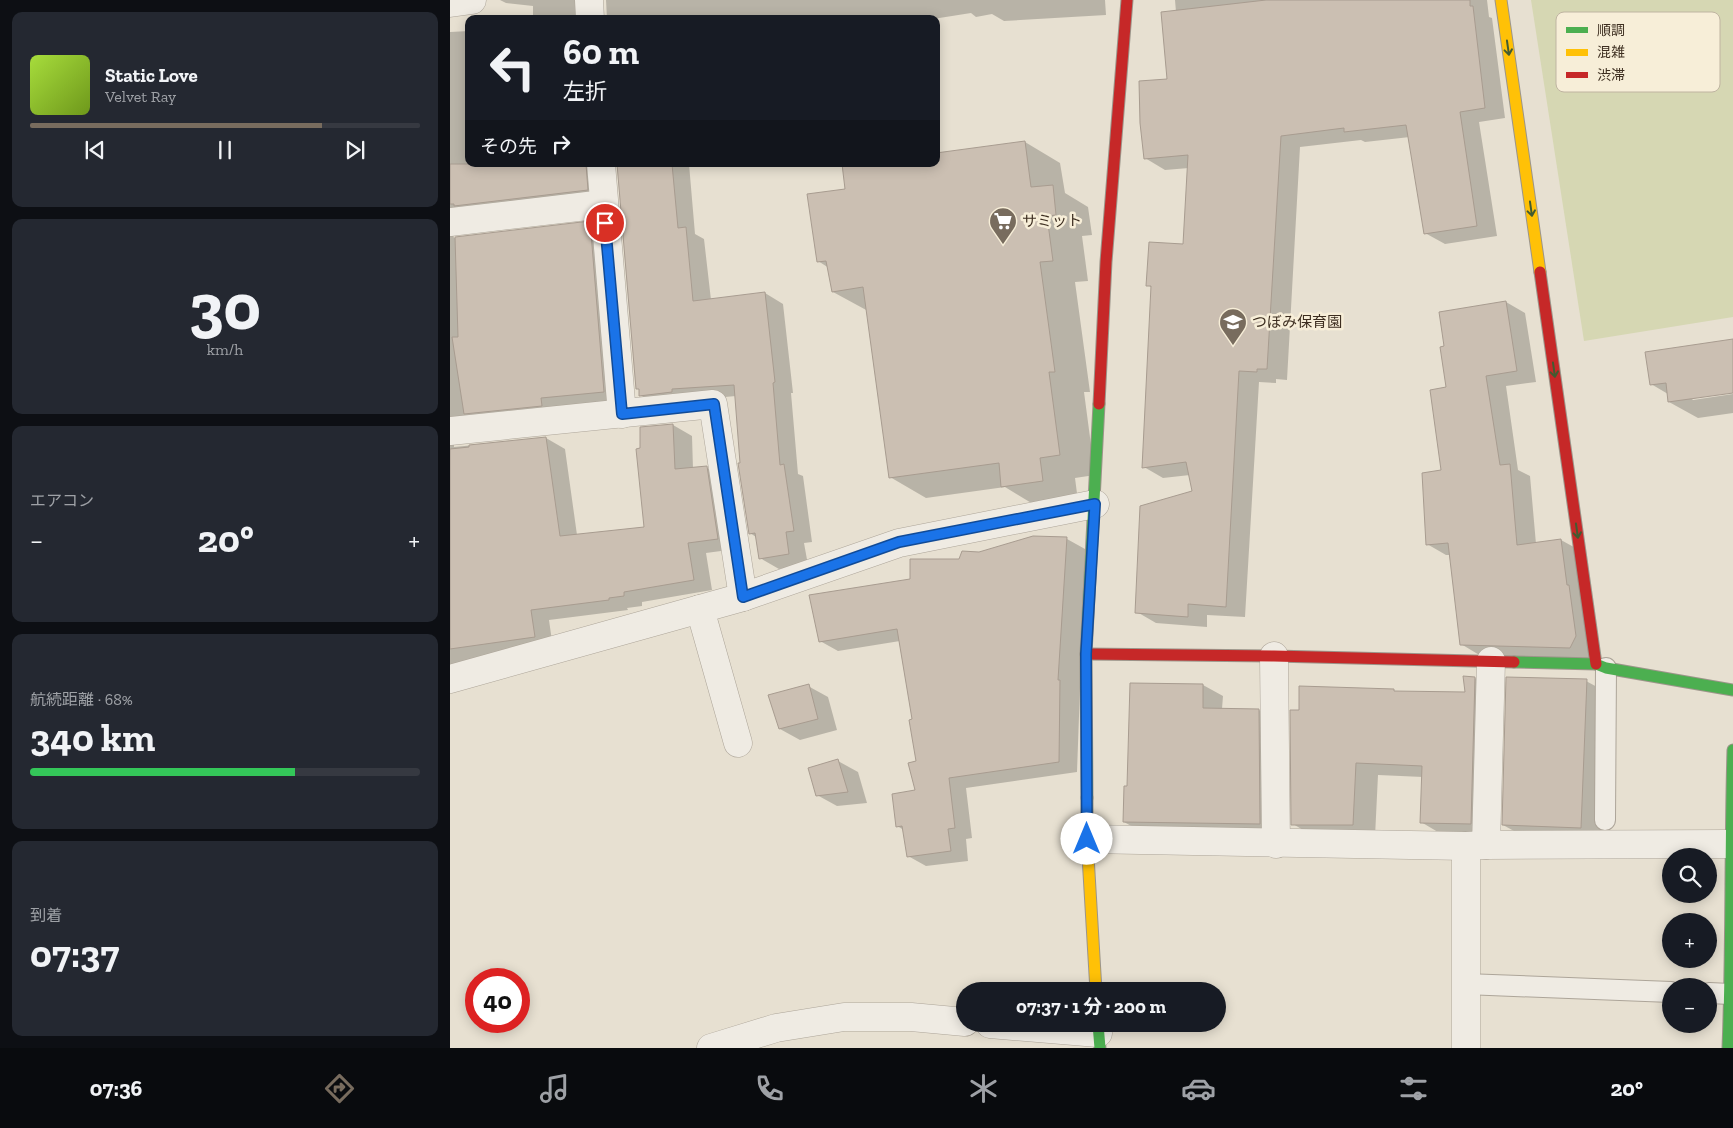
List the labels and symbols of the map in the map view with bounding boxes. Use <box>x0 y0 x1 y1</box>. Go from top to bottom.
legend <box>1556 12 1720 92</box>
text: 順調 <box>1597 22 1625 39</box>
one-way arrow <box>1504 40 1514 56</box>
text: 混雑 <box>1597 44 1625 61</box>
text: 渋滞 <box>1597 67 1625 84</box>
one-way arrow <box>1526 201 1536 217</box>
pin <box>584 202 626 244</box>
supermarket icon: サミット <box>988 206 1018 245</box>
place label: サミット <box>1022 212 1082 230</box>
school or university icon: つぼみ保育園 <box>1218 307 1248 346</box>
place label: つぼみ保育園 <box>1252 313 1342 331</box>
one-way arrow <box>1549 362 1559 378</box>
one-way arrow <box>1572 523 1582 539</box>
position arrow <box>1060 812 1112 864</box>
speed limit sign: 40 <box>465 968 530 1033</box>

